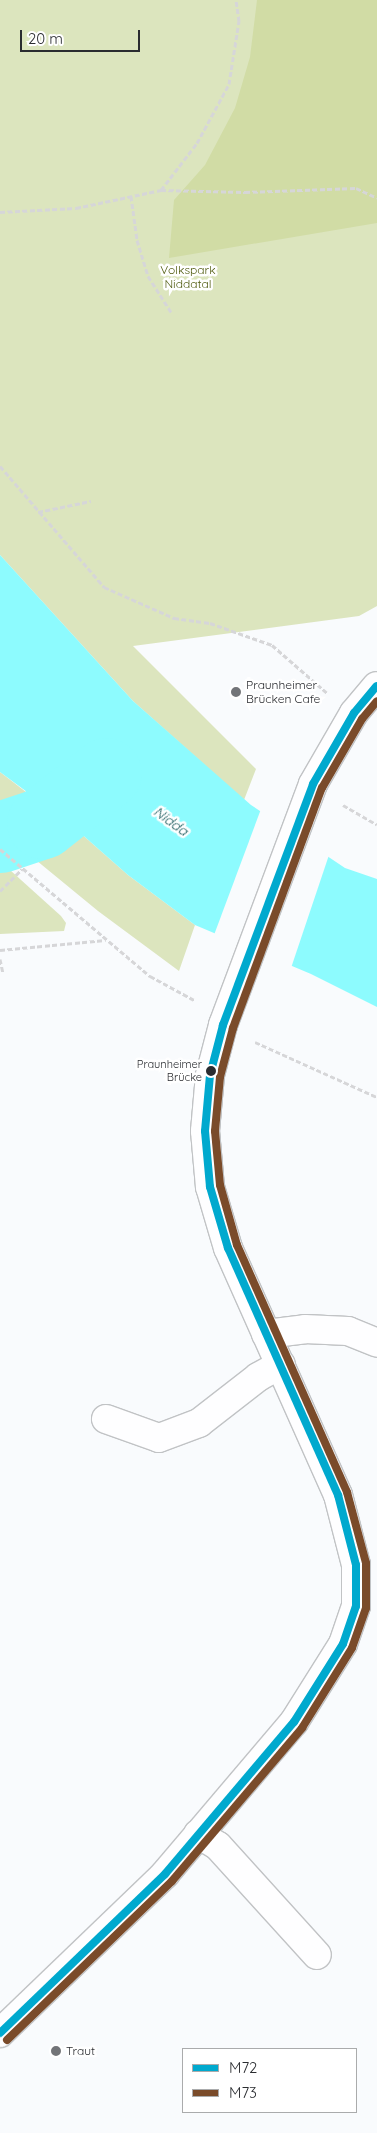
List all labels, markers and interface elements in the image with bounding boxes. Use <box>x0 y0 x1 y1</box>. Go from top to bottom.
scale bar <box>22 20 142 52</box>
text: 20 m <box>28 29 63 48</box>
park label: Volkspark Niddatal <box>160 263 216 291</box>
place label: Praunheimer Brücken Cafe <box>246 678 320 706</box>
marker: Praunheimer Brücken Cafe <box>230 686 242 698</box>
water label: Nidda <box>150 803 192 839</box>
place label: Praunheimer Brücke <box>137 1058 202 1084</box>
marker: Praunheimer Brücke <box>206 1066 216 1076</box>
place label: Traut <box>66 2044 95 2058</box>
marker: Traut <box>50 2045 62 2057</box>
legend <box>182 2048 357 2113</box>
text: M72 <box>229 2058 257 2077</box>
text: M73 <box>229 2083 257 2102</box>

